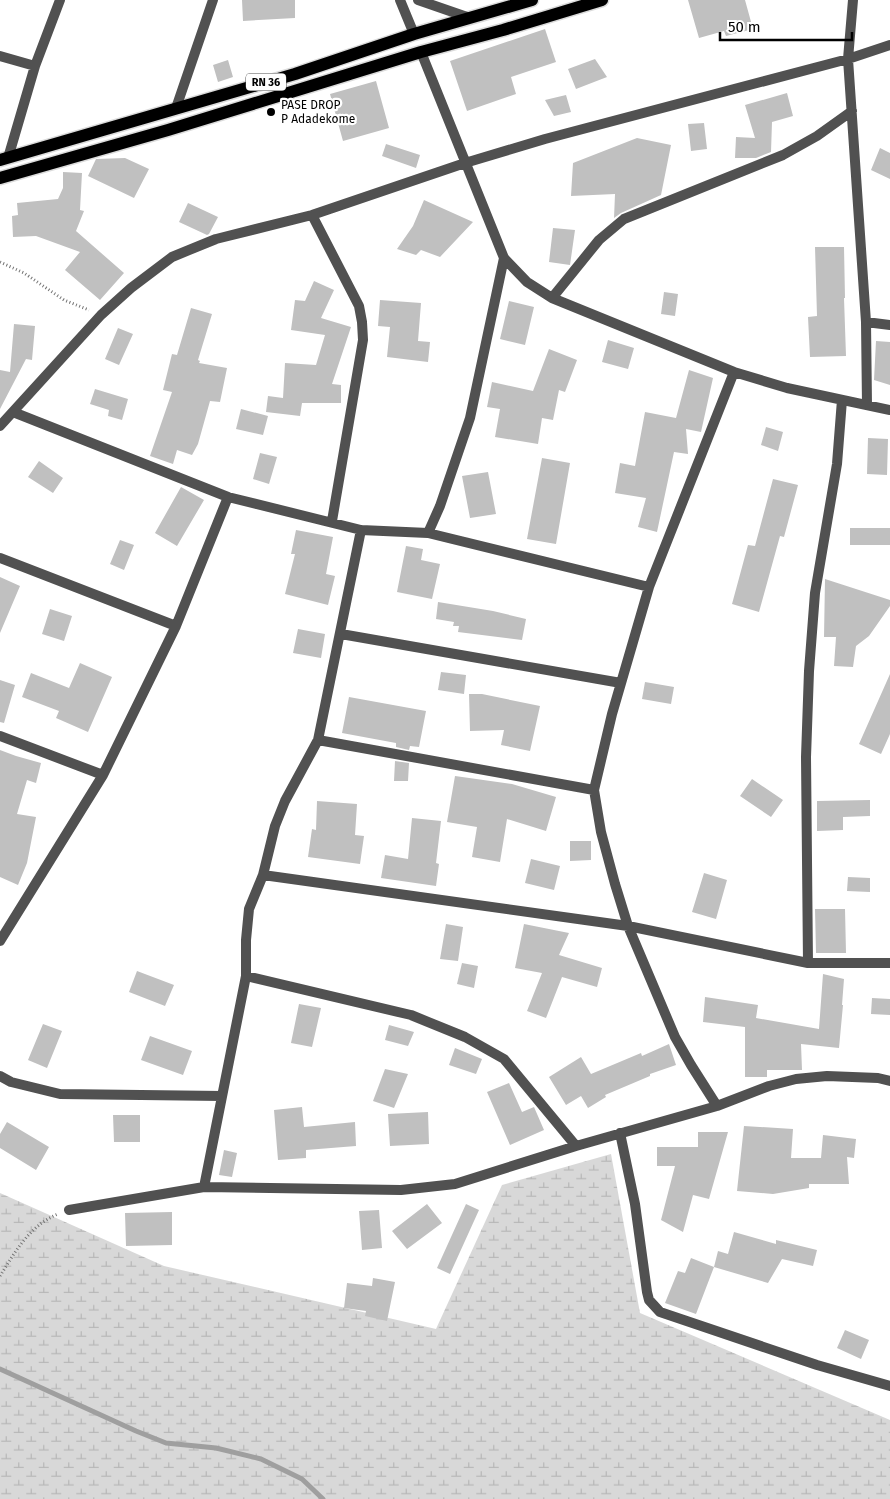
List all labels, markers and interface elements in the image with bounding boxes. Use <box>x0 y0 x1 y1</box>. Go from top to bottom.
scale bar <box>720 10 852 42</box>
text: 50 m <box>728 18 761 36</box>
road number: RN 36 <box>246 74 286 90</box>
place label: PASE DROP P Adadekome <box>281 98 355 126</box>
marker: PASE DROP P Adadekome <box>265 106 277 118</box>

